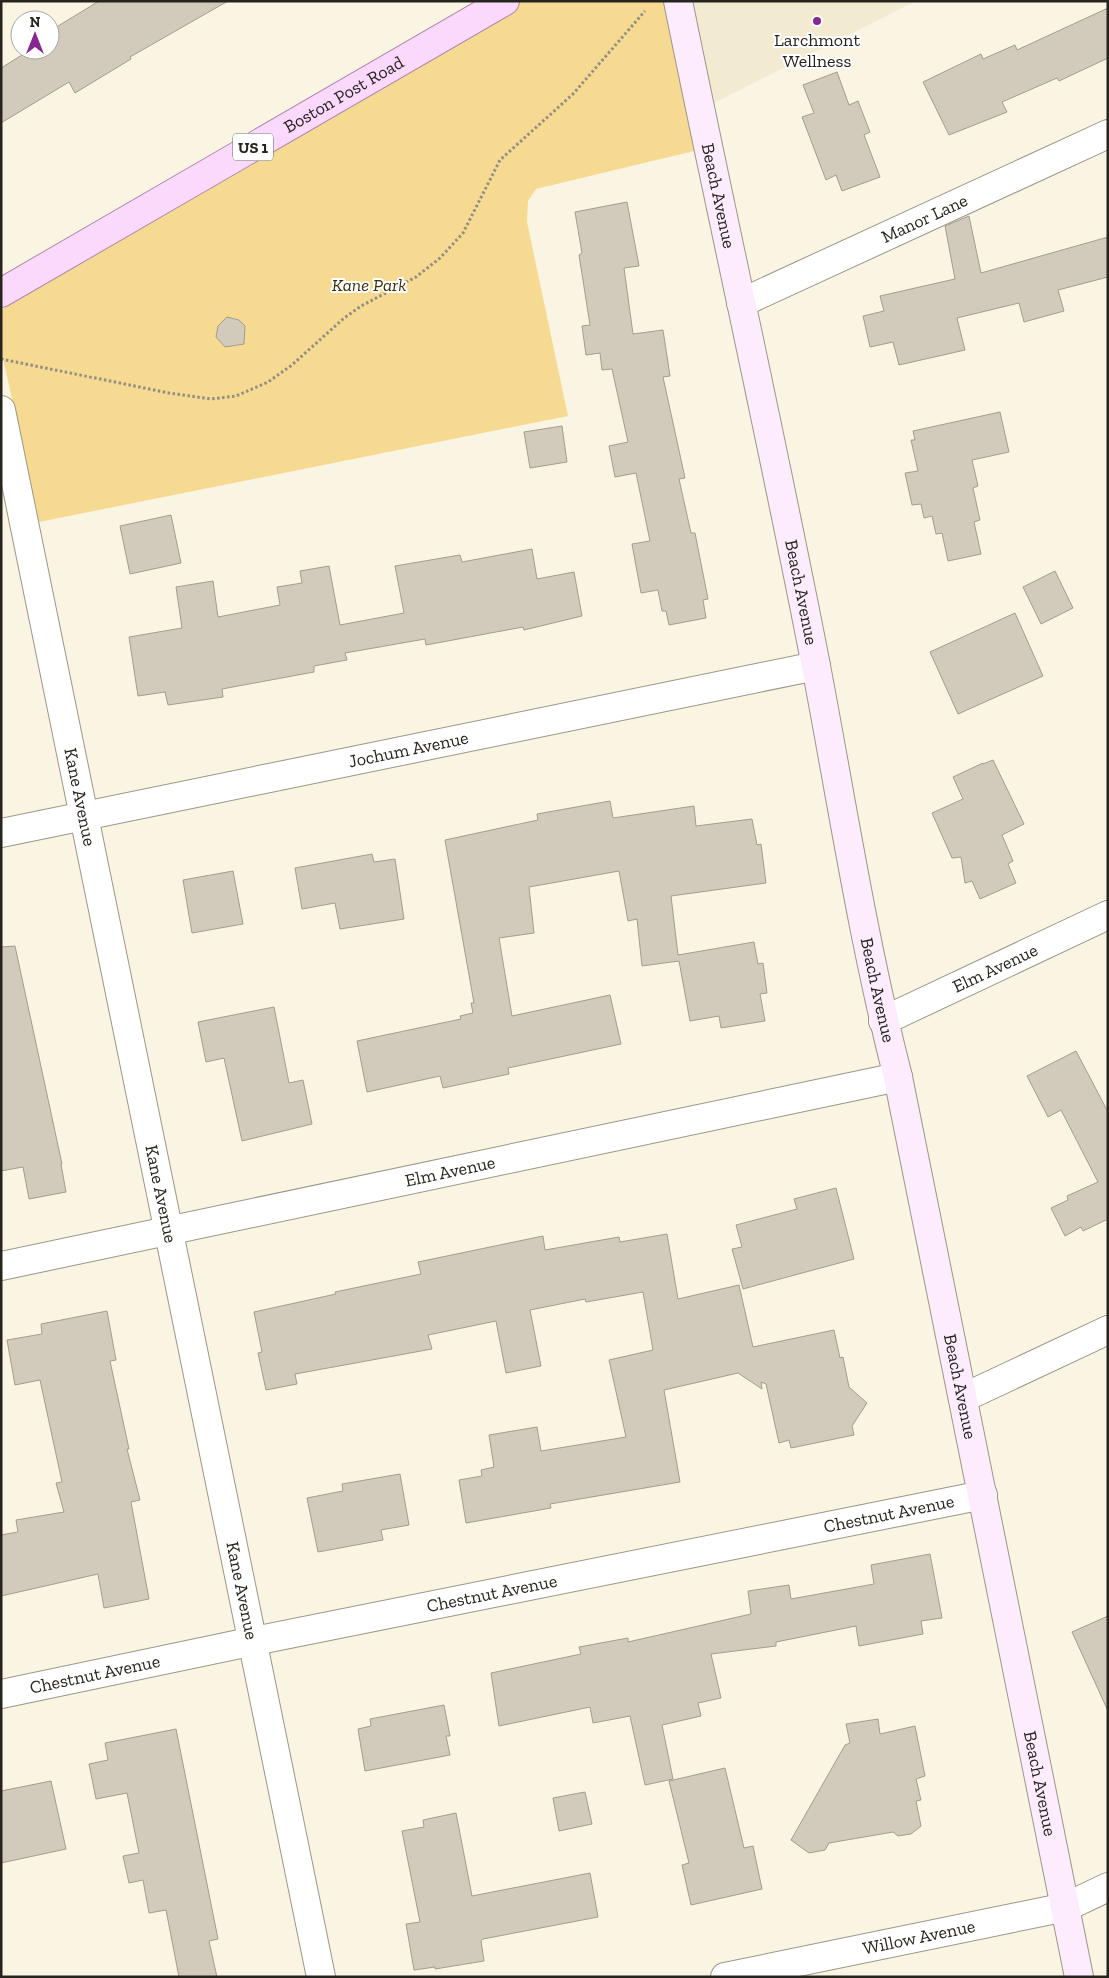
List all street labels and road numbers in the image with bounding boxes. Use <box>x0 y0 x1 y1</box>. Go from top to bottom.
street label: Boston Post Road <box>280 51 408 138</box>
road number: US 1 <box>233 134 273 160</box>
street label: Beach Avenue <box>697 141 740 250</box>
street label: Manor Lane <box>878 189 971 248</box>
street label: Beach Avenue <box>780 538 823 647</box>
street label: Jochum Avenue <box>347 727 470 772</box>
street label: Kane Avenue <box>59 746 101 848</box>
street label: Beach Avenue <box>856 936 900 1045</box>
street label: Elm Avenue <box>949 939 1041 998</box>
street label: Kane Avenue <box>140 1143 182 1245</box>
street label: Elm Avenue <box>403 1151 497 1192</box>
street label: Beach Avenue <box>939 1332 982 1441</box>
street label: Chestnut Avenue <box>822 1490 956 1538</box>
street label: Kane Avenue <box>221 1540 263 1642</box>
street label: Chestnut Avenue <box>425 1570 559 1617</box>
street label: Chestnut Avenue <box>28 1650 162 1699</box>
street label: Beach Avenue <box>1019 1729 1061 1838</box>
street label: Willow Avenue <box>861 1915 977 1959</box>

